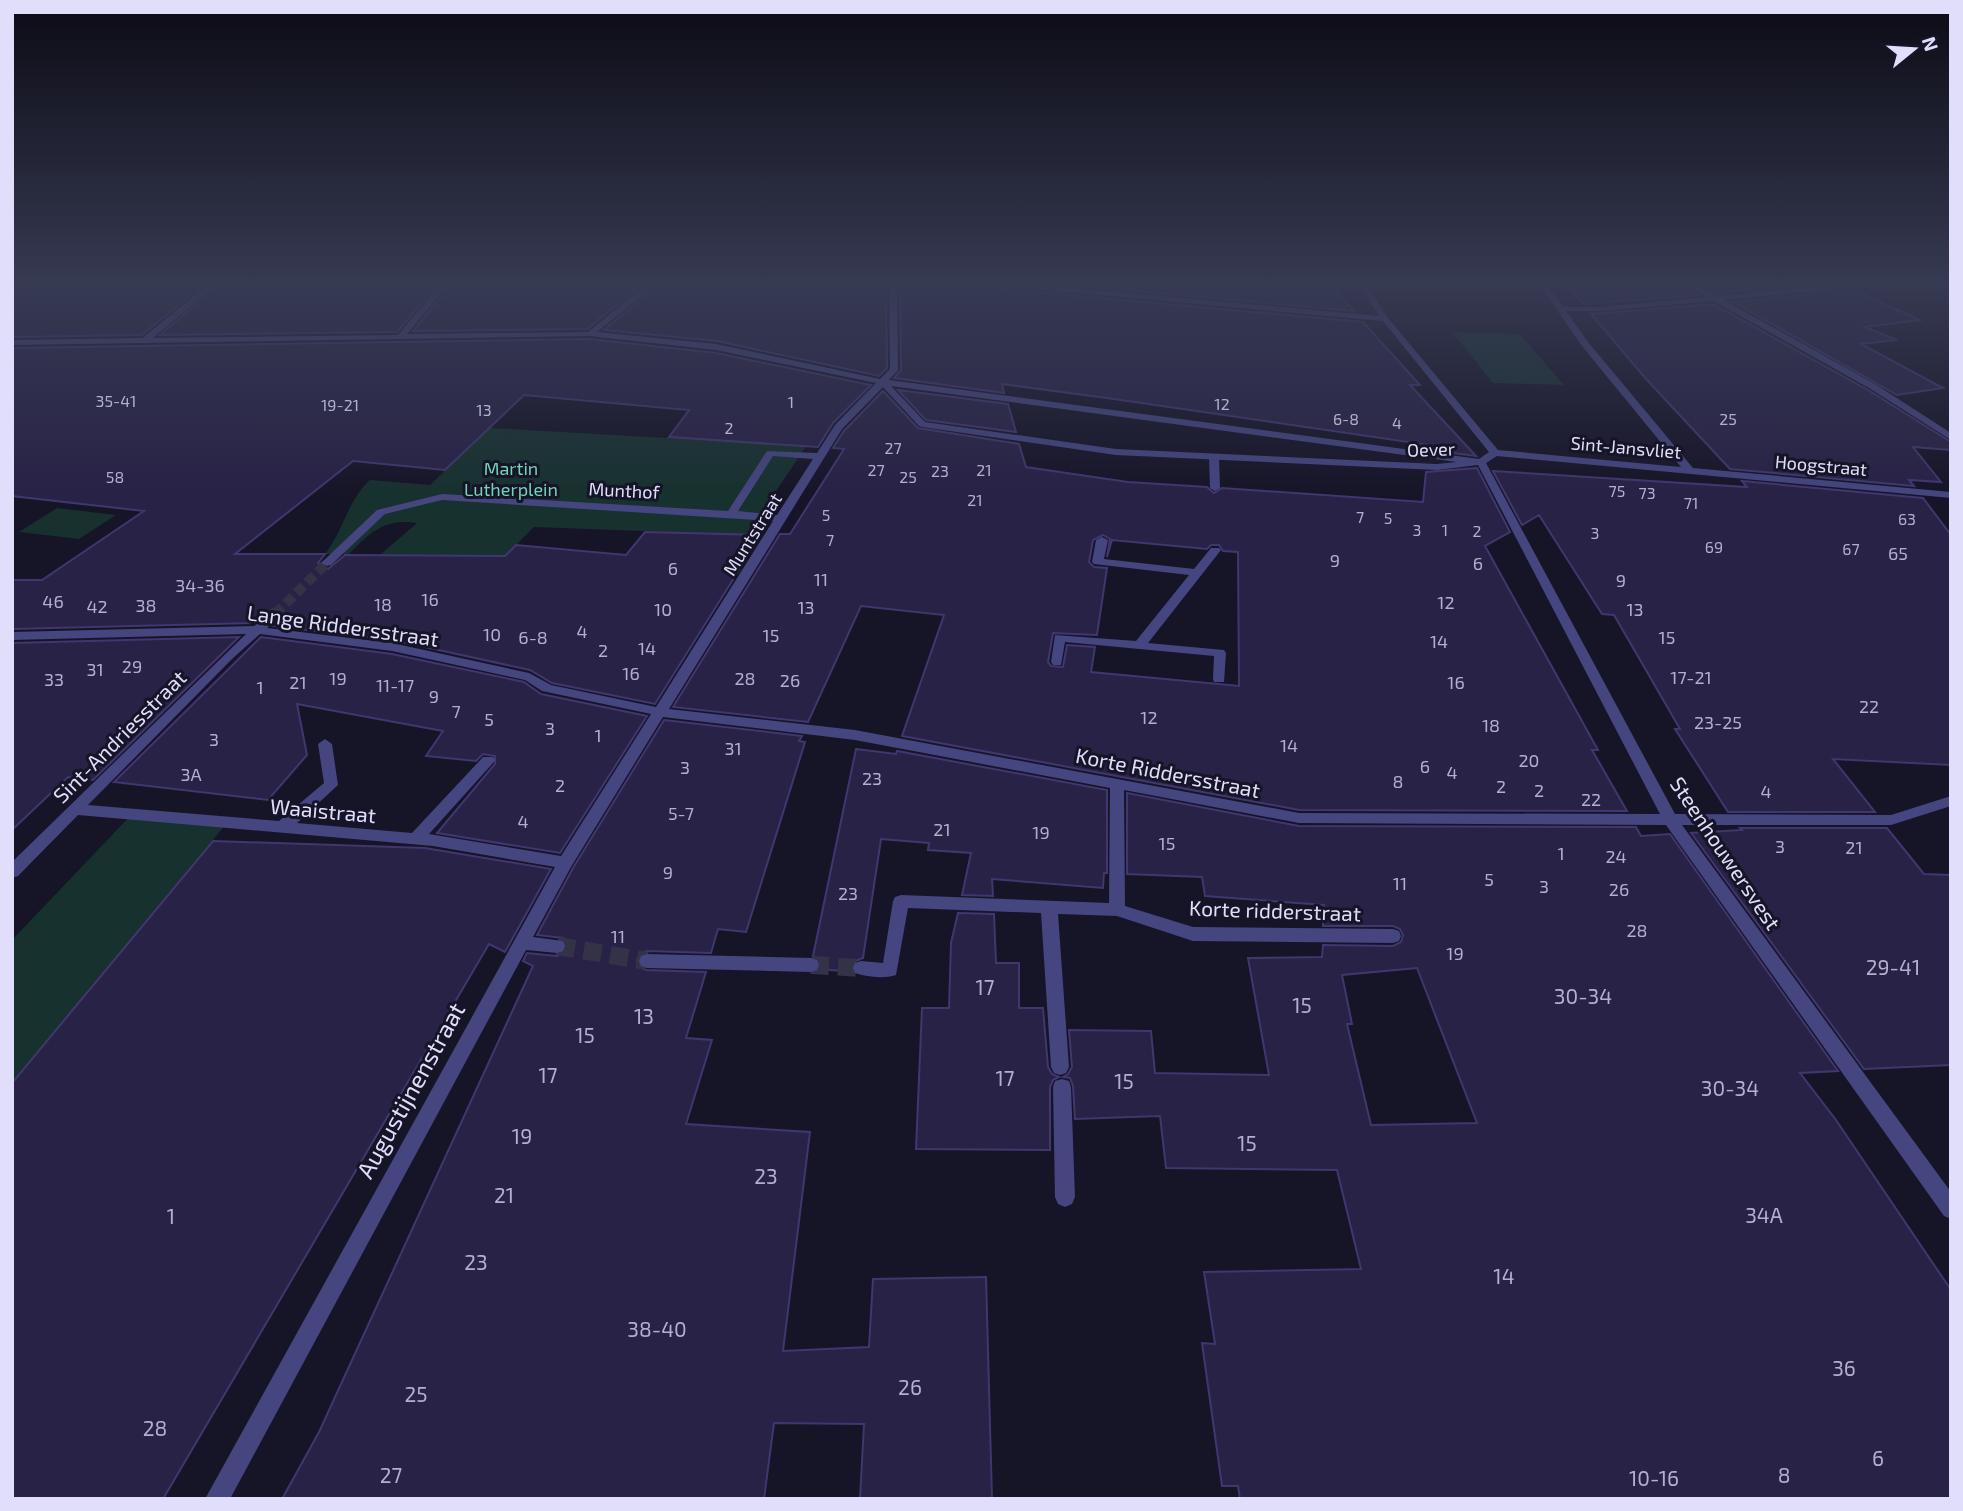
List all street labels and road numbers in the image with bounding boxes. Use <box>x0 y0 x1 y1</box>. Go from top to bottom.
street label: Sint-Jansvliet <box>1570 431 1682 463</box>
street label: Oever <box>1407 437 1455 461</box>
street label: Hoogstraat <box>1774 450 1868 480</box>
street label: Munthof <box>588 477 661 503</box>
street label: Muntstraat <box>718 489 786 579</box>
street label: Lange Riddersstraat <box>246 599 440 651</box>
street label: Sint-Andriesstraat <box>47 664 191 808</box>
street label: Korte Riddersstraat <box>1074 742 1262 802</box>
street label: Steenhouwersvest <box>1666 772 1786 934</box>
street label: Waaistraat <box>269 793 377 827</box>
street label: Korte ridderstraat <box>1189 895 1361 925</box>
street label: Augustijnenstraat <box>350 997 470 1183</box>

